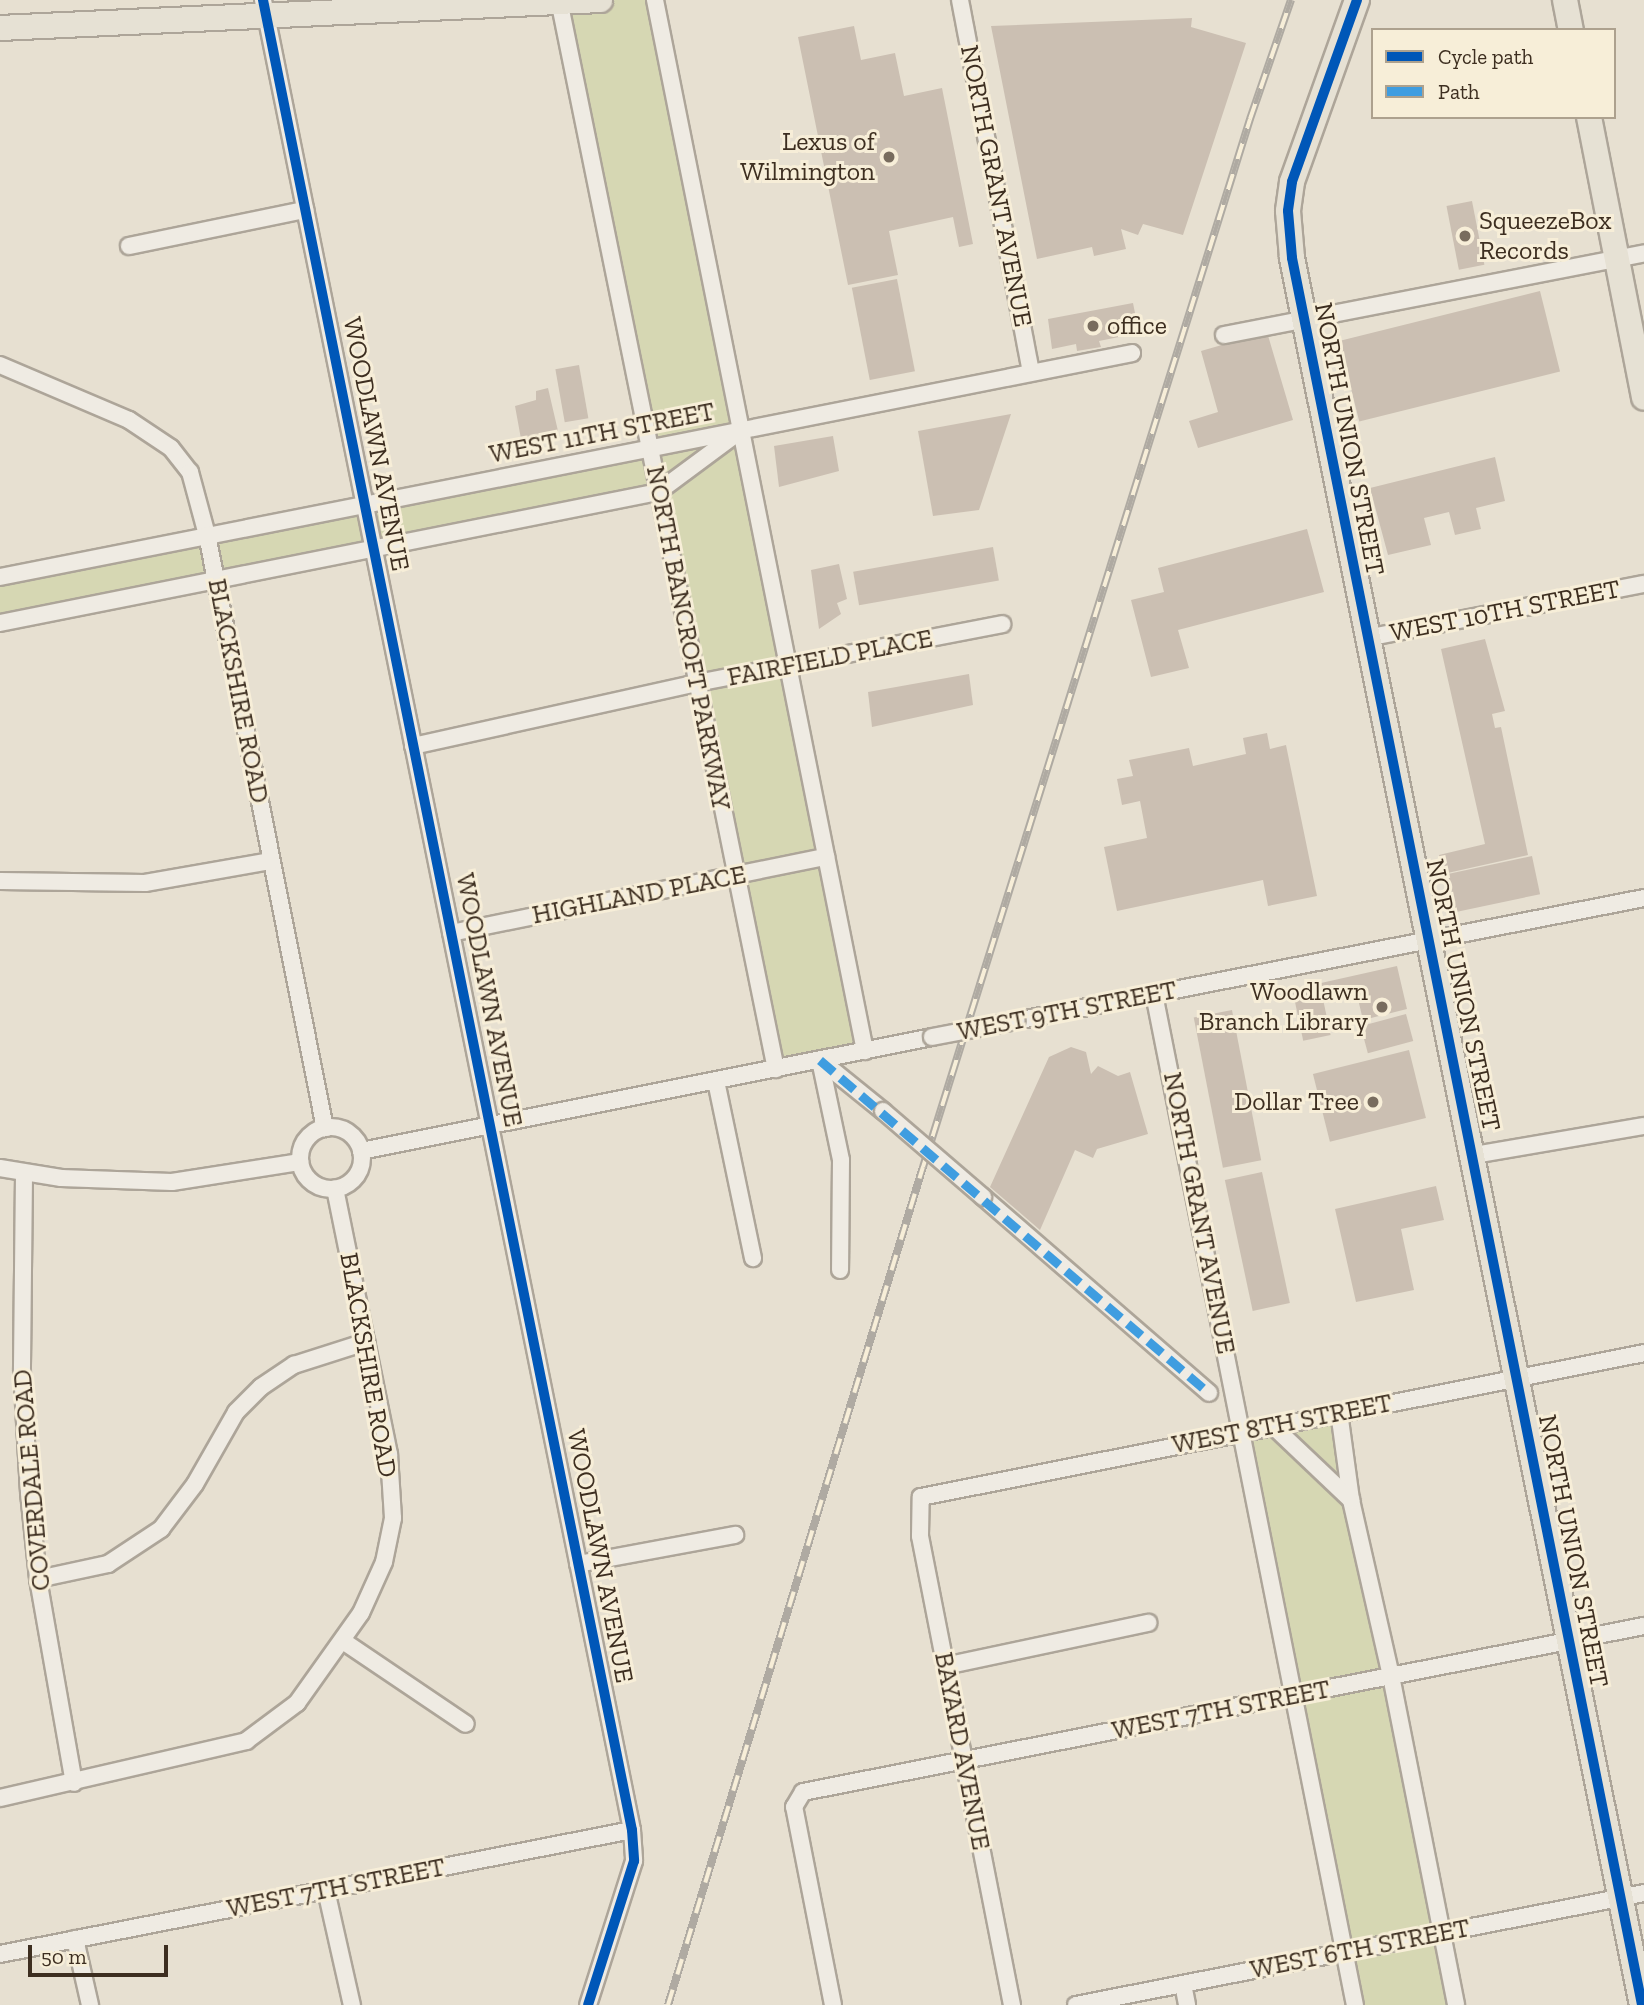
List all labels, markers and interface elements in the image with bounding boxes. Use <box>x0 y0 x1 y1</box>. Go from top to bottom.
legend <box>1371 28 1616 119</box>
street label: NORTH GRANT AVENUE <box>953 42 1039 330</box>
text: Cycle path <box>1438 44 1533 69</box>
text: Path <box>1438 79 1480 104</box>
place label: Lexus of Wilmington <box>740 126 875 188</box>
marker: Lexus of Wilmington <box>881 149 897 165</box>
place label: SqueezeBox Records <box>1479 205 1612 266</box>
marker: SqueezeBox Records <box>1457 228 1473 244</box>
street label: NORTH UNION STREET <box>1307 300 1391 578</box>
place label: office <box>1107 310 1167 342</box>
street label: WOODLAWN AVENUE <box>336 314 416 574</box>
marker: office <box>1085 318 1101 334</box>
street label: WEST 11TH STREET <box>486 396 718 470</box>
street label: NORTH BANCROFT PARKWAY <box>639 463 737 813</box>
street label: WEST 10TH STREET <box>1387 573 1623 649</box>
street label: BLACKSHIRE ROAD <box>201 576 275 806</box>
street label: FAIRFIELD PLACE <box>725 623 935 693</box>
street label: NORTH UNION STREET <box>1419 856 1507 1134</box>
street label: HIGHLAND PLACE <box>530 859 748 931</box>
street label: WOODLAWN AVENUE <box>449 870 529 1130</box>
street label: WEST 9TH STREET <box>954 974 1180 1048</box>
place label: Woodlawn Branch Library <box>1198 976 1368 1038</box>
marker: Woodlawn Branch Library <box>1374 999 1390 1015</box>
street label: NORTH GRANT AVENUE <box>1156 1069 1242 1357</box>
place label: Dollar Tree <box>1233 1086 1359 1118</box>
marker: Dollar Tree <box>1365 1094 1381 1110</box>
street label: BLACKSHIRE ROAD <box>333 1250 403 1480</box>
street label: COVERDALE ROAD <box>7 1368 57 1592</box>
street label: WEST 8TH STREET <box>1169 1387 1395 1461</box>
street label: NORTH UNION STREET <box>1531 1412 1615 1690</box>
street label: WOODLAWN AVENUE <box>560 1426 640 1686</box>
street label: BAYARD AVENUE <box>927 1649 997 1853</box>
street label: WEST 7TH STREET <box>1109 1674 1333 1746</box>
street label: WEST 7TH STREET <box>224 1852 448 1924</box>
street label: WEST 6TH STREET <box>1247 1912 1473 1986</box>
scale bar <box>32 1932 172 1976</box>
text: 50 m <box>41 1944 87 1969</box>

